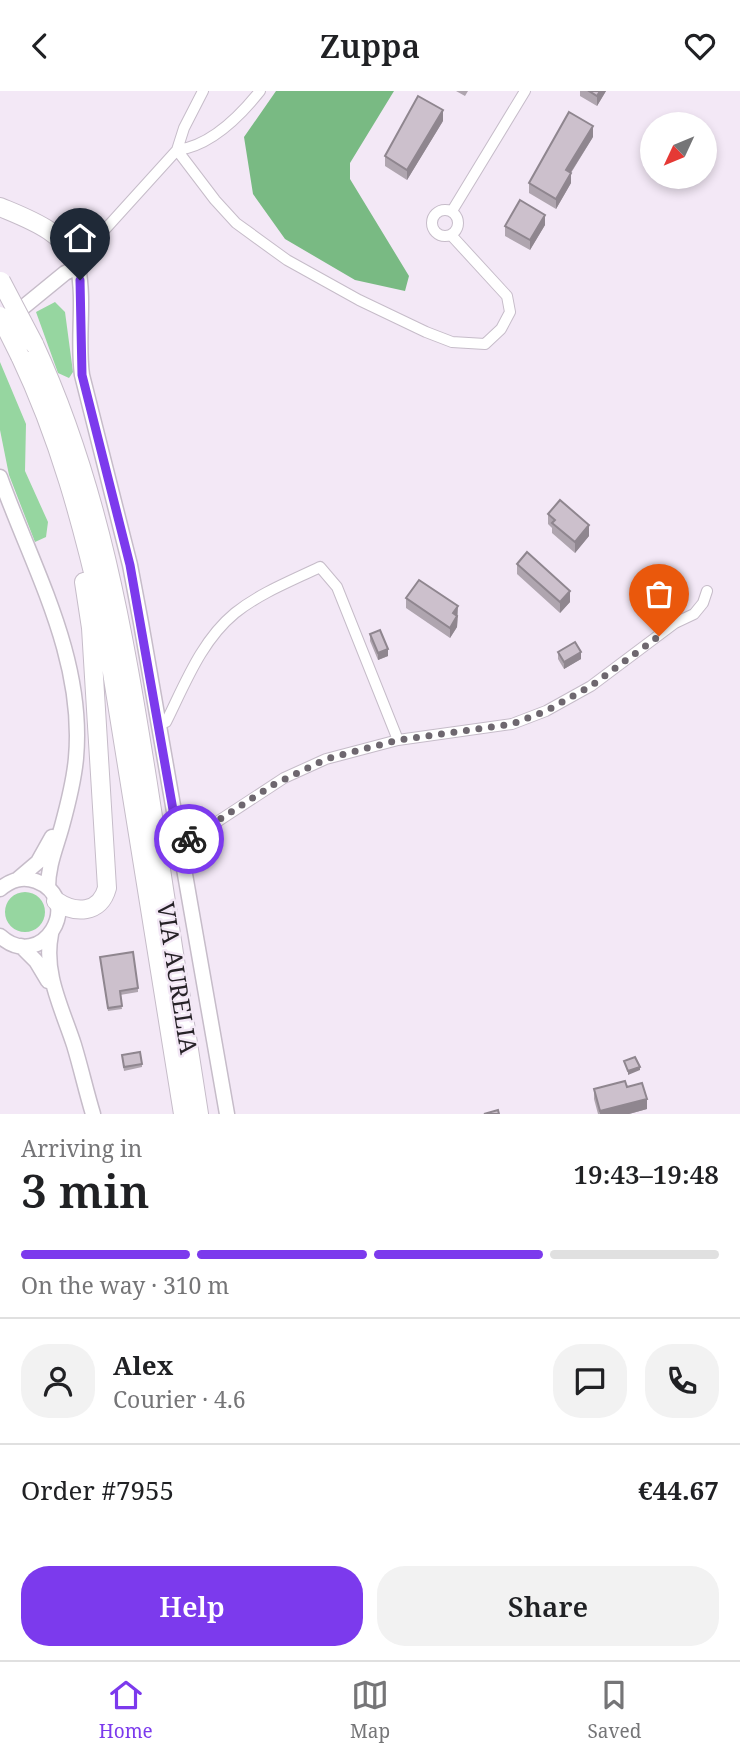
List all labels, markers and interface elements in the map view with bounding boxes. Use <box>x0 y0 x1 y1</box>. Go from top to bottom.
text: Zuppa <box>320 24 420 67</box>
icon: back <box>21 27 59 65</box>
icon: heart <box>681 27 719 65</box>
north arrow <box>640 112 718 189</box>
map controls <box>640 112 717 189</box>
pin <box>50 208 110 280</box>
icon: home <box>61 219 99 257</box>
pin <box>629 564 689 636</box>
icon: bag <box>640 575 678 613</box>
courier <box>154 804 224 874</box>
icon: bike <box>170 820 208 858</box>
street label: VIA AURELIA <box>150 900 206 1056</box>
text: Arriving in <box>21 1132 142 1164</box>
text: 19:43–19:48 <box>573 1156 719 1192</box>
text: 3 min <box>21 1159 149 1221</box>
text: On the way · 310 m <box>21 1269 229 1301</box>
button: person <box>21 1344 95 1418</box>
button: chat <box>553 1344 627 1418</box>
button: phone <box>645 1344 719 1418</box>
text: Alex <box>113 1347 173 1383</box>
text: Courier · 4.6 <box>113 1383 246 1415</box>
text: Order #7955 <box>21 1472 174 1508</box>
text: €44.67 <box>638 1472 719 1508</box>
button: Help <box>21 1566 363 1646</box>
button: Share <box>377 1566 719 1646</box>
tab: Home <box>99 1676 153 1744</box>
tab: Map <box>350 1676 390 1744</box>
tab: Saved <box>587 1676 641 1744</box>

